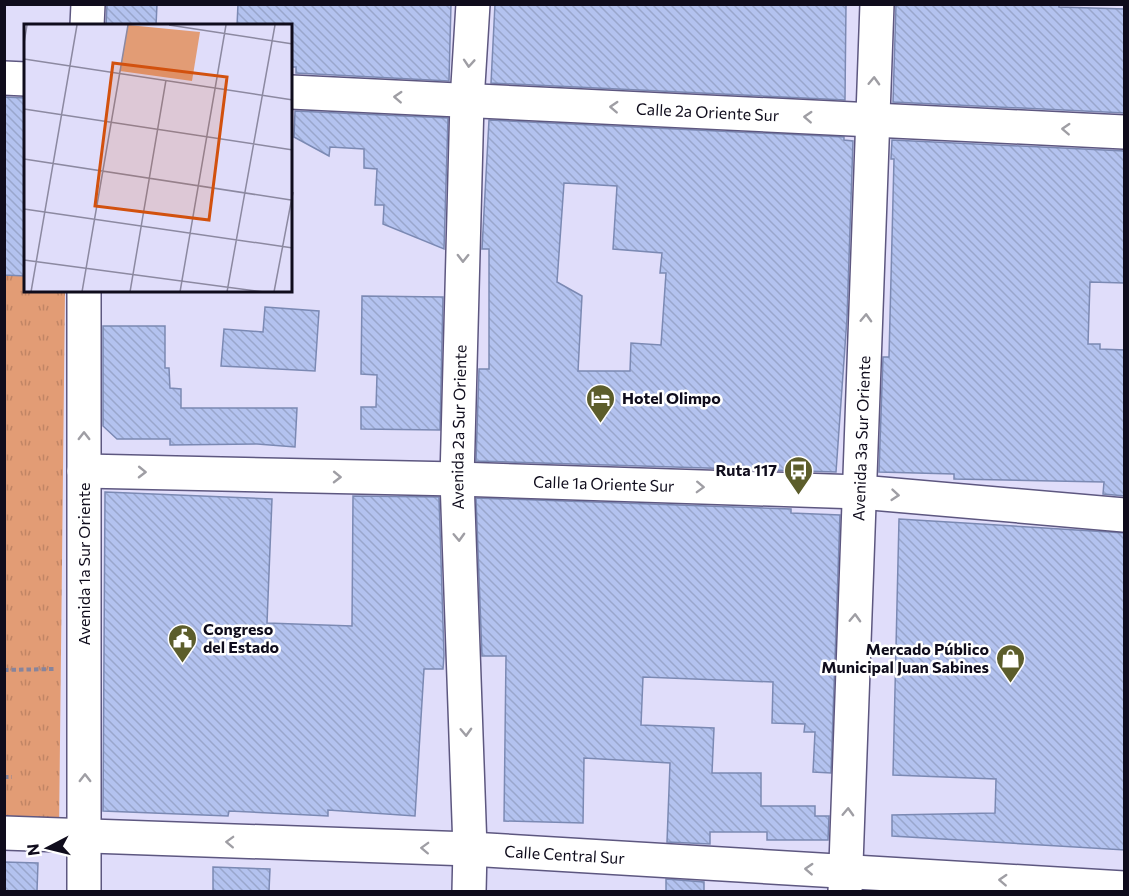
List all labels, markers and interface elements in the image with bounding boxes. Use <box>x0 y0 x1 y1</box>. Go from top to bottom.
inset map <box>24 24 292 292</box>
one-way arrow <box>463 58 476 67</box>
one-way arrow <box>868 76 881 85</box>
one-way arrow <box>393 91 402 104</box>
street label: Calle 2a Oriente Sur <box>636 99 780 124</box>
one-way arrow <box>609 101 618 114</box>
one-way arrow <box>804 110 813 123</box>
one-way arrow <box>1062 122 1071 135</box>
one-way arrow <box>457 253 469 262</box>
one-way arrow <box>860 313 872 322</box>
street label: Avenida 2a Sur Oriente <box>447 344 470 510</box>
street label: Avenida 3a Sur Oriente <box>848 355 873 521</box>
hotel icon: Hotel Olimpo <box>585 382 617 424</box>
place label: Hotel Olimpo <box>622 388 721 407</box>
one-way arrow <box>78 432 90 441</box>
bus stop icon: Ruta 117 <box>782 454 814 496</box>
place label: Ruta 117 <box>715 460 777 479</box>
one-way arrow <box>138 466 147 479</box>
one-way arrow <box>333 470 342 483</box>
street label: Calle 1a Oriente Sur <box>533 471 675 495</box>
one-way arrow <box>696 481 705 493</box>
street label: Avenida 1a Sur Oriente <box>74 483 93 645</box>
one-way arrow <box>890 488 899 501</box>
one-way arrow <box>453 532 466 541</box>
one-way arrow <box>849 613 862 622</box>
place label: Congreso del Estado <box>203 619 280 656</box>
public building icon: Congreso del Estado <box>166 622 198 664</box>
place label: Mercado Público Municipal Juan Sabines <box>821 639 989 676</box>
shop icon: Mercado Público Municipal Juan Sabines <box>994 642 1026 684</box>
one-way arrow <box>460 727 473 736</box>
one-way arrow <box>79 774 91 783</box>
one-way arrow <box>842 808 854 817</box>
north arrow <box>18 818 78 878</box>
one-way arrow <box>226 835 235 848</box>
street label: Calle Central Sur <box>504 841 626 867</box>
one-way arrow <box>421 842 430 854</box>
text: N <box>22 843 43 857</box>
one-way arrow <box>804 862 813 875</box>
one-way arrow <box>999 874 1008 887</box>

